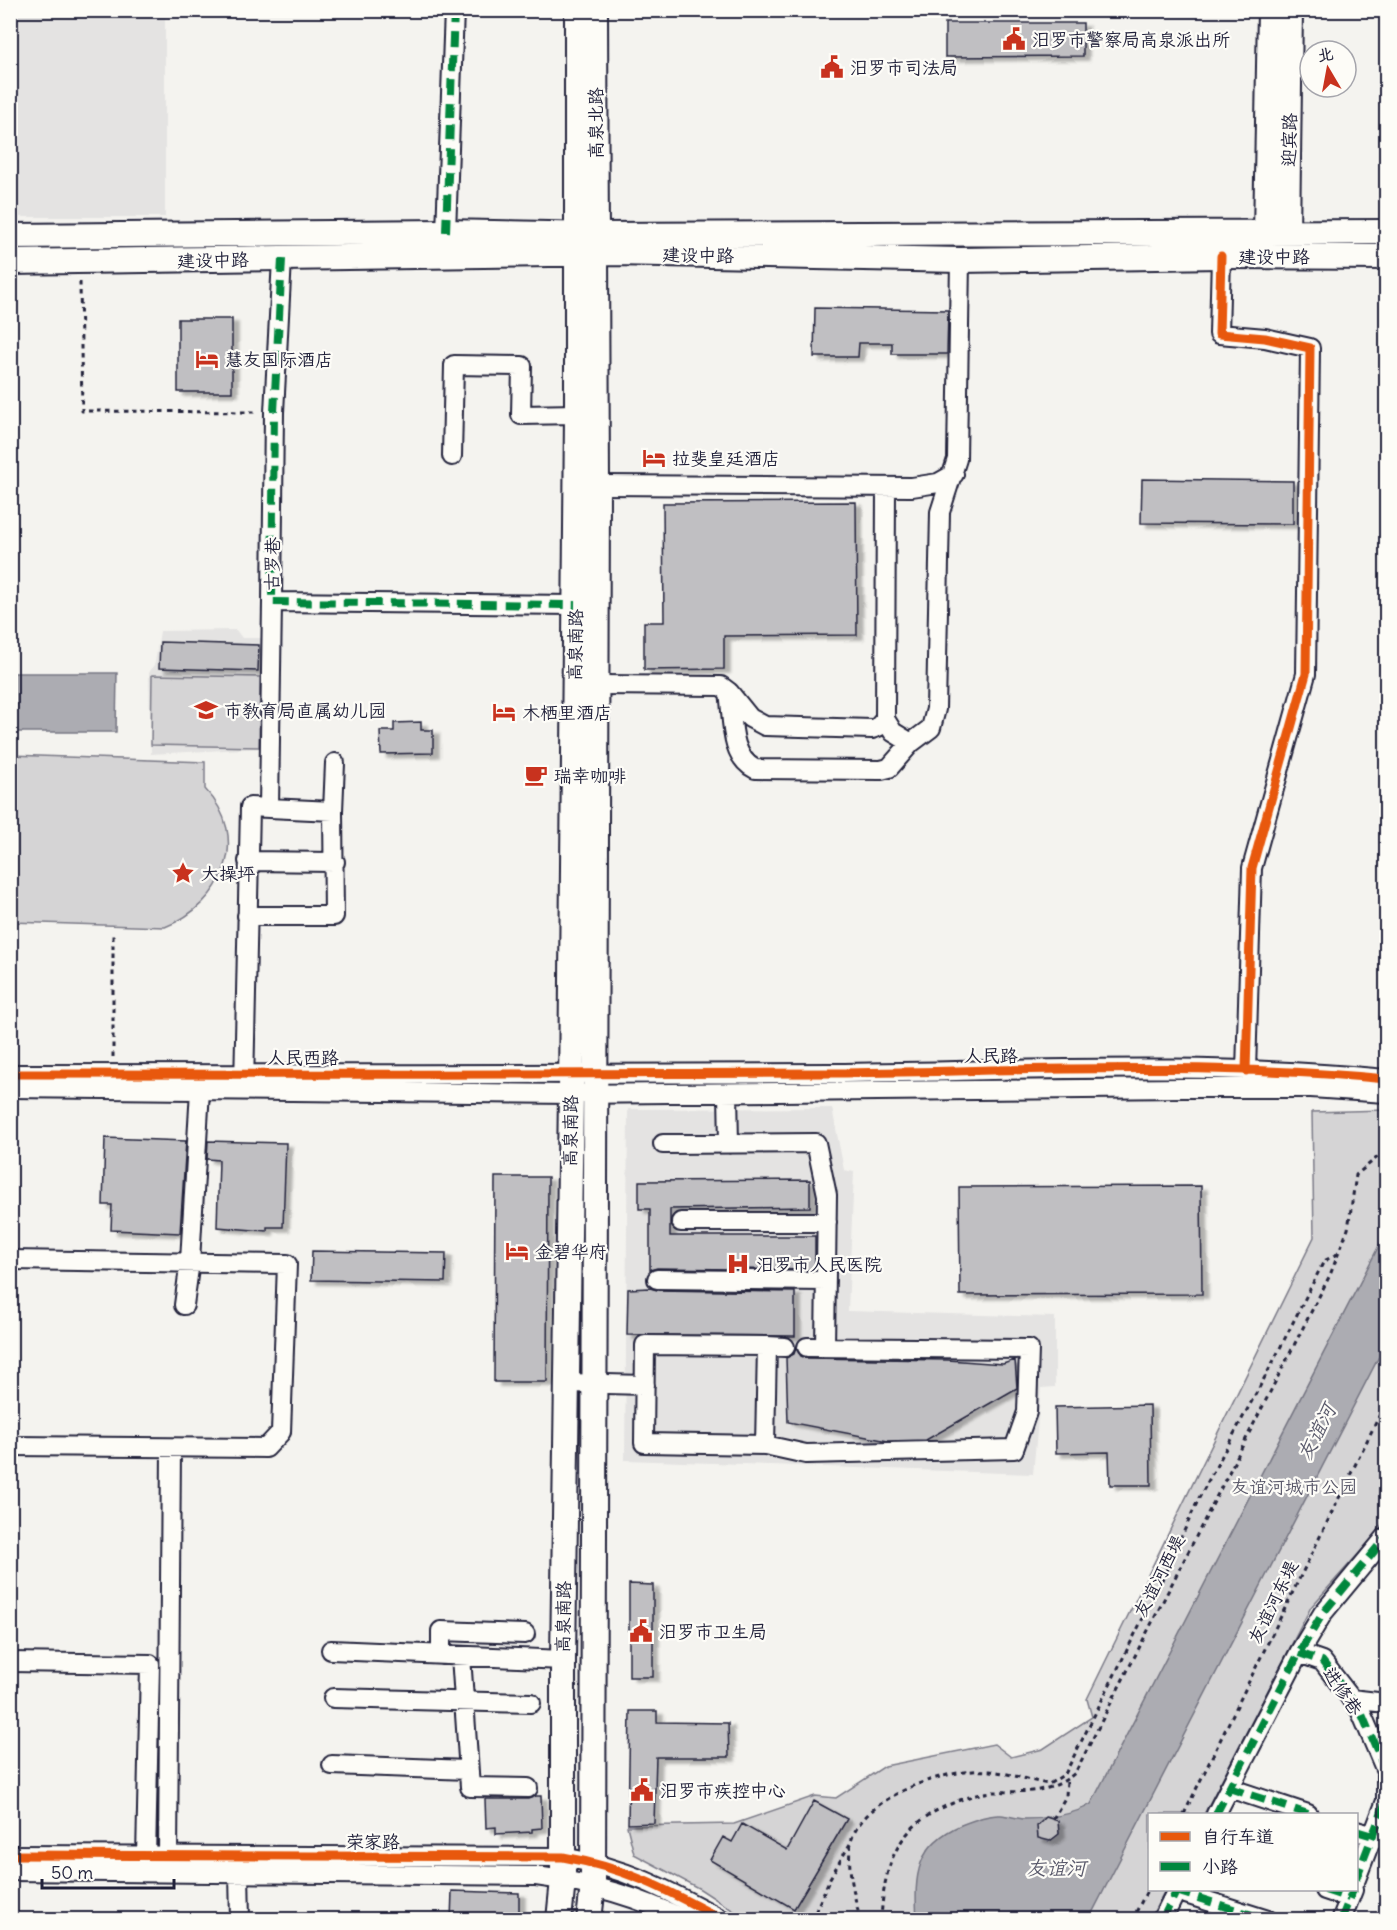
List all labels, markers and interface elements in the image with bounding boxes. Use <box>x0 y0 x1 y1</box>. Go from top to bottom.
public building icon: 汨罗市警察局高泉派出所 <box>1001 26 1027 52</box>
place label: 汨罗市警察局高泉派出所 <box>1032 28 1230 51</box>
north arrow <box>1298 39 1358 99</box>
text: 北 <box>1316 43 1335 65</box>
public building icon: 汨罗市司法局 <box>819 54 845 80</box>
place label: 汨罗市司法局 <box>850 56 958 79</box>
street label: 高泉北路 <box>584 87 607 159</box>
street label: 迎宾路 <box>1277 113 1301 167</box>
street label: 建设中路 <box>662 243 734 267</box>
street label: 建设中路 <box>1238 245 1310 268</box>
street label: 建设中路 <box>177 248 249 272</box>
hotel icon: 慧友国际酒店 <box>194 346 220 372</box>
place label: 慧友国际酒店 <box>225 348 333 371</box>
hotel icon: 拉斐皇廷酒店 <box>641 445 667 471</box>
place label: 拉斐皇廷酒店 <box>672 447 780 470</box>
street label: 古罗巷 <box>260 537 284 591</box>
street label: 高泉南路 <box>563 609 587 681</box>
school or university icon: 市教育局直属幼儿园 <box>193 697 219 723</box>
place label: 市教育局直属幼儿园 <box>224 699 386 722</box>
hotel icon: 木栖里酒店 <box>491 699 517 725</box>
place label: 木栖里酒店 <box>522 701 612 724</box>
cafe icon: 瑞幸咖啡 <box>523 762 549 788</box>
place label: 瑞幸咖啡 <box>554 764 626 787</box>
place icon: 大操坪 <box>170 860 196 886</box>
place label: 大操坪 <box>201 862 256 885</box>
street label: 人民路 <box>964 1044 1018 1067</box>
street label: 人民西路 <box>267 1046 339 1069</box>
street label: 高泉南路 <box>558 1095 582 1167</box>
hotel icon: 金碧华府 <box>504 1238 530 1264</box>
place label: 金碧华府 <box>535 1240 607 1263</box>
hospital icon: 汨罗市人民医院 <box>725 1251 751 1277</box>
place label: 汨罗市人民医院 <box>756 1253 882 1276</box>
water label: 友谊河 <box>1291 1397 1342 1464</box>
park label: 友谊河城市公园 <box>1231 1475 1357 1498</box>
street label: 友谊河西堤 <box>1128 1531 1190 1621</box>
street label: 友谊河东堤 <box>1243 1557 1303 1647</box>
street label: 高泉南路 <box>551 1581 575 1653</box>
public building icon: 汨罗市卫生局 <box>628 1618 654 1644</box>
place label: 汨罗市卫生局 <box>659 1620 767 1643</box>
street label: 进修巷 <box>1318 1662 1368 1720</box>
public building icon: 汨罗市疾控中心 <box>629 1777 655 1803</box>
place label: 汨罗市疾控中心 <box>660 1779 786 1802</box>
legend <box>1148 1813 1358 1891</box>
text: 自行车道 <box>1202 1825 1274 1848</box>
street label: 荣家路 <box>346 1830 400 1853</box>
scale bar <box>42 1852 174 1890</box>
water label: 友谊河 <box>1026 1855 1089 1880</box>
text: 小路 <box>1202 1855 1238 1878</box>
text: 50 m <box>51 1861 93 1884</box>

